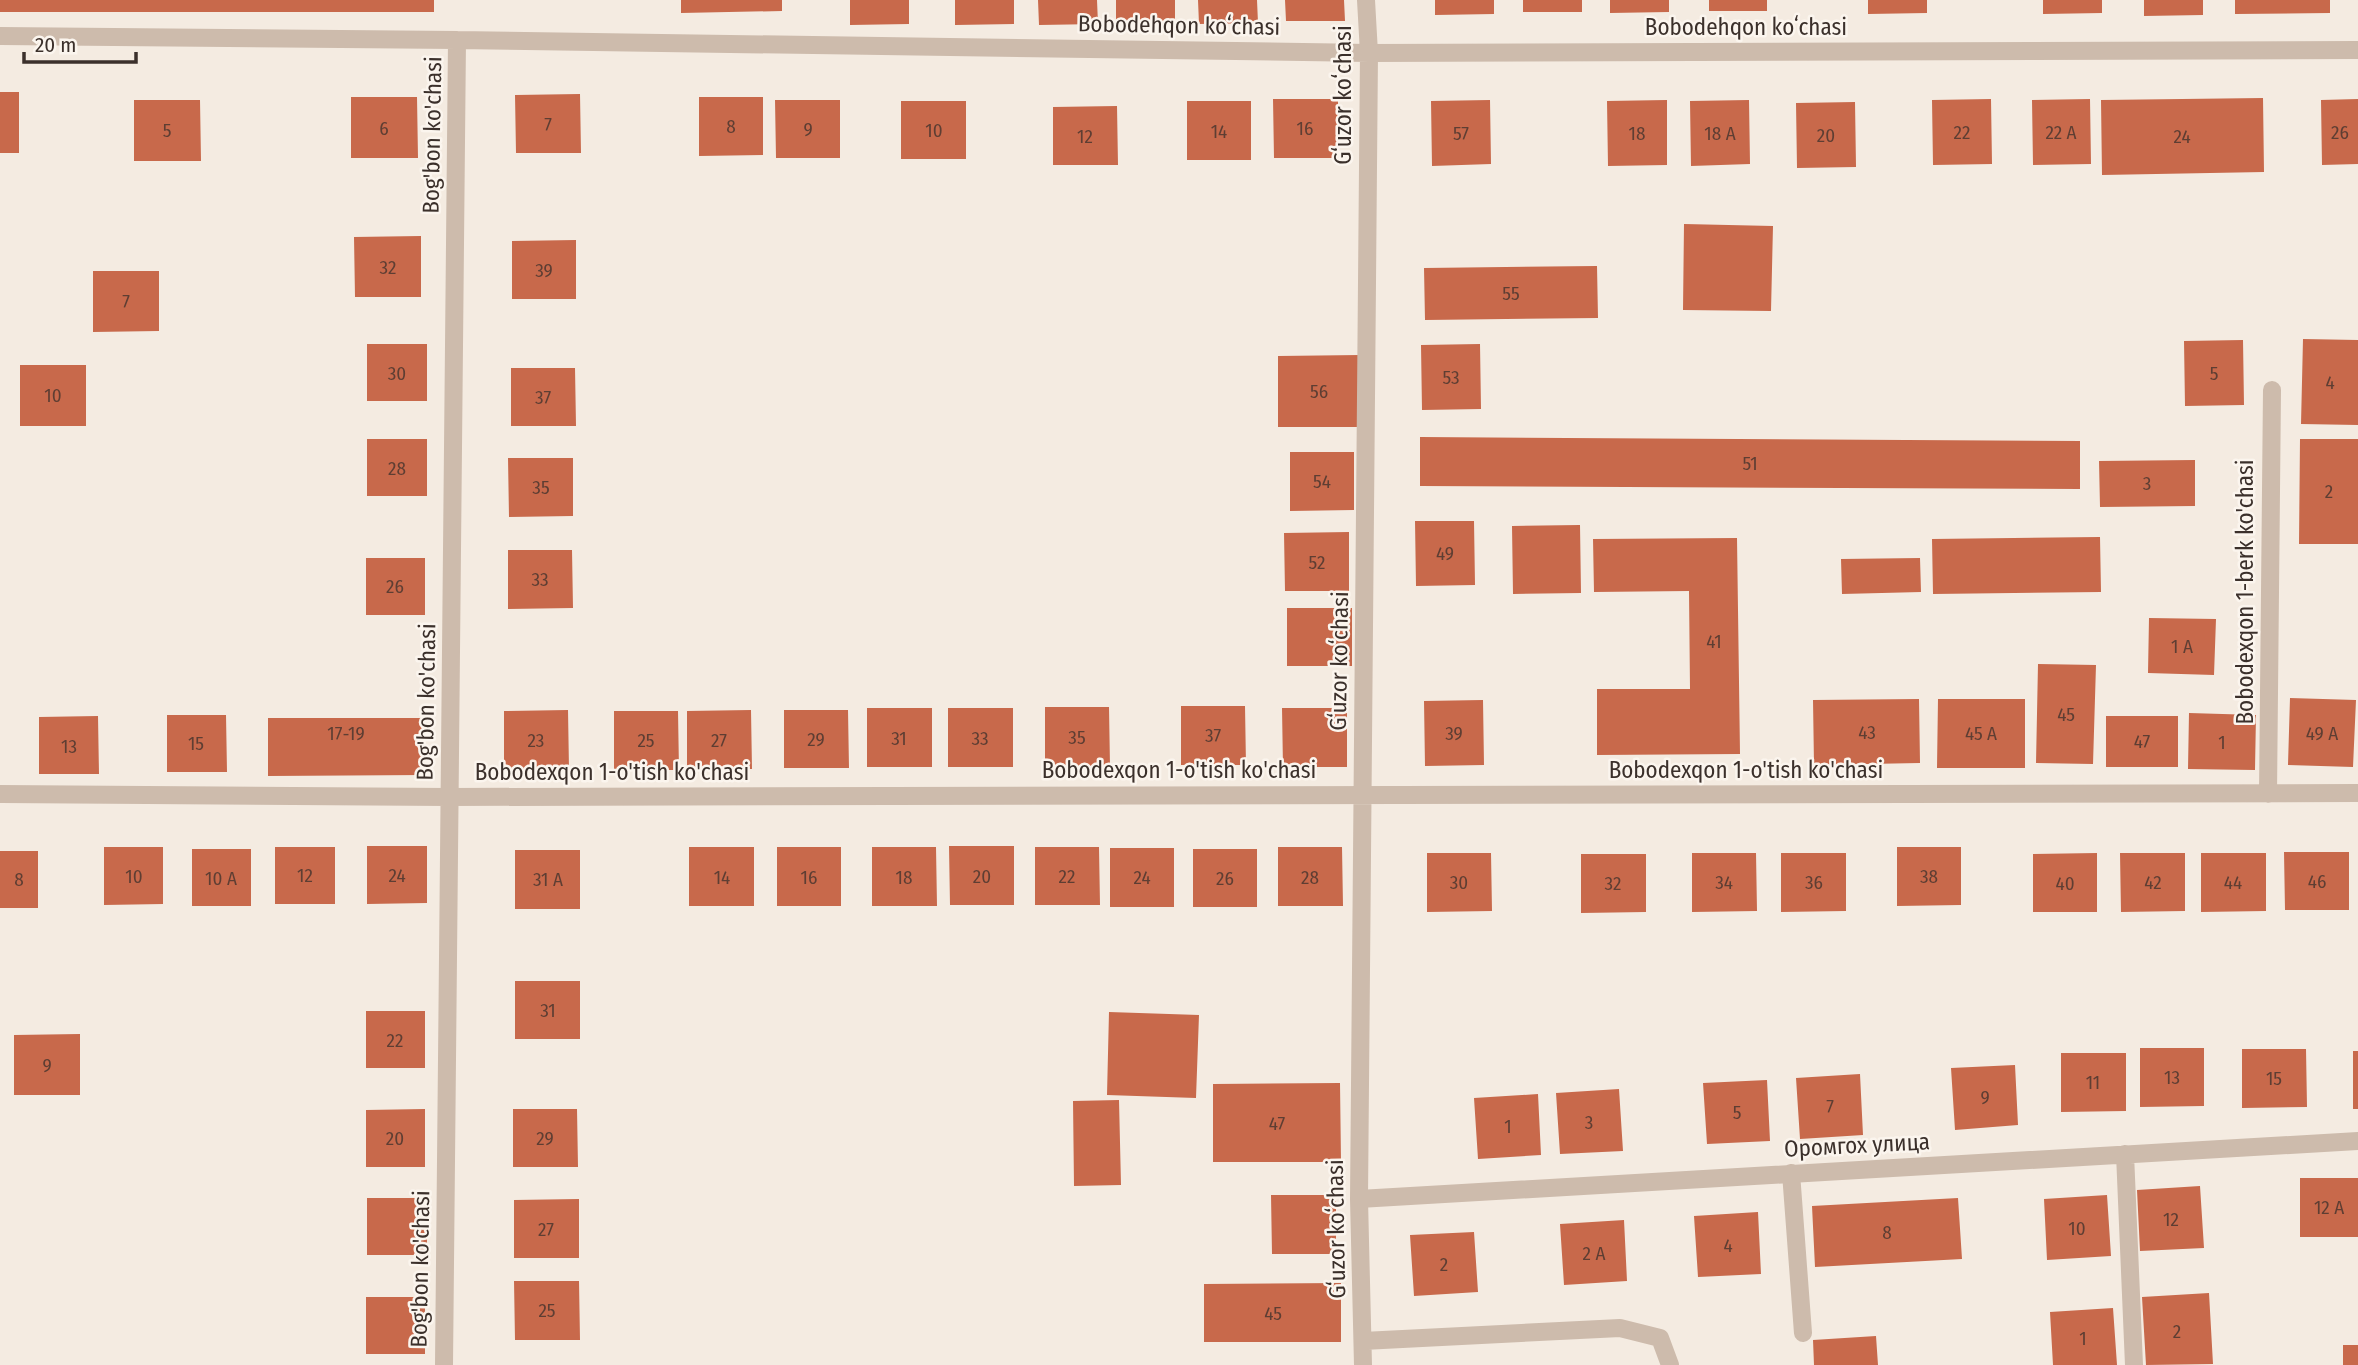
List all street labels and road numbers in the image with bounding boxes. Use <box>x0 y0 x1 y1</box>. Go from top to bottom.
street label: Bobodehqon koʻchasi <box>1078 9 1280 41</box>
street label: Bobodehqon koʻchasi <box>1645 13 1847 41</box>
street label: Gʻuzor koʻchasi <box>1329 25 1357 165</box>
street label: Bog'bon ko'chasi <box>417 56 447 214</box>
street label: Bobodexqon 1-berk ko'chasi <box>2231 459 2259 725</box>
street label: Gʻuzor koʻchasi <box>1324 591 1354 731</box>
street label: Bog'bon ko'chasi <box>411 623 441 781</box>
street label: Bobodexqon 1-o'tish ko'chasi <box>1042 756 1316 784</box>
street label: Bobodexqon 1-o'tish ko'chasi <box>1609 756 1883 784</box>
street label: Bobodexqon 1-o'tish ko'chasi <box>475 758 749 786</box>
street label: Оромгох улица <box>1783 1127 1931 1163</box>
street label: Gʻuzor koʻchasi <box>1321 1159 1351 1299</box>
street label: Bog'bon ko'chasi <box>405 1190 435 1348</box>

